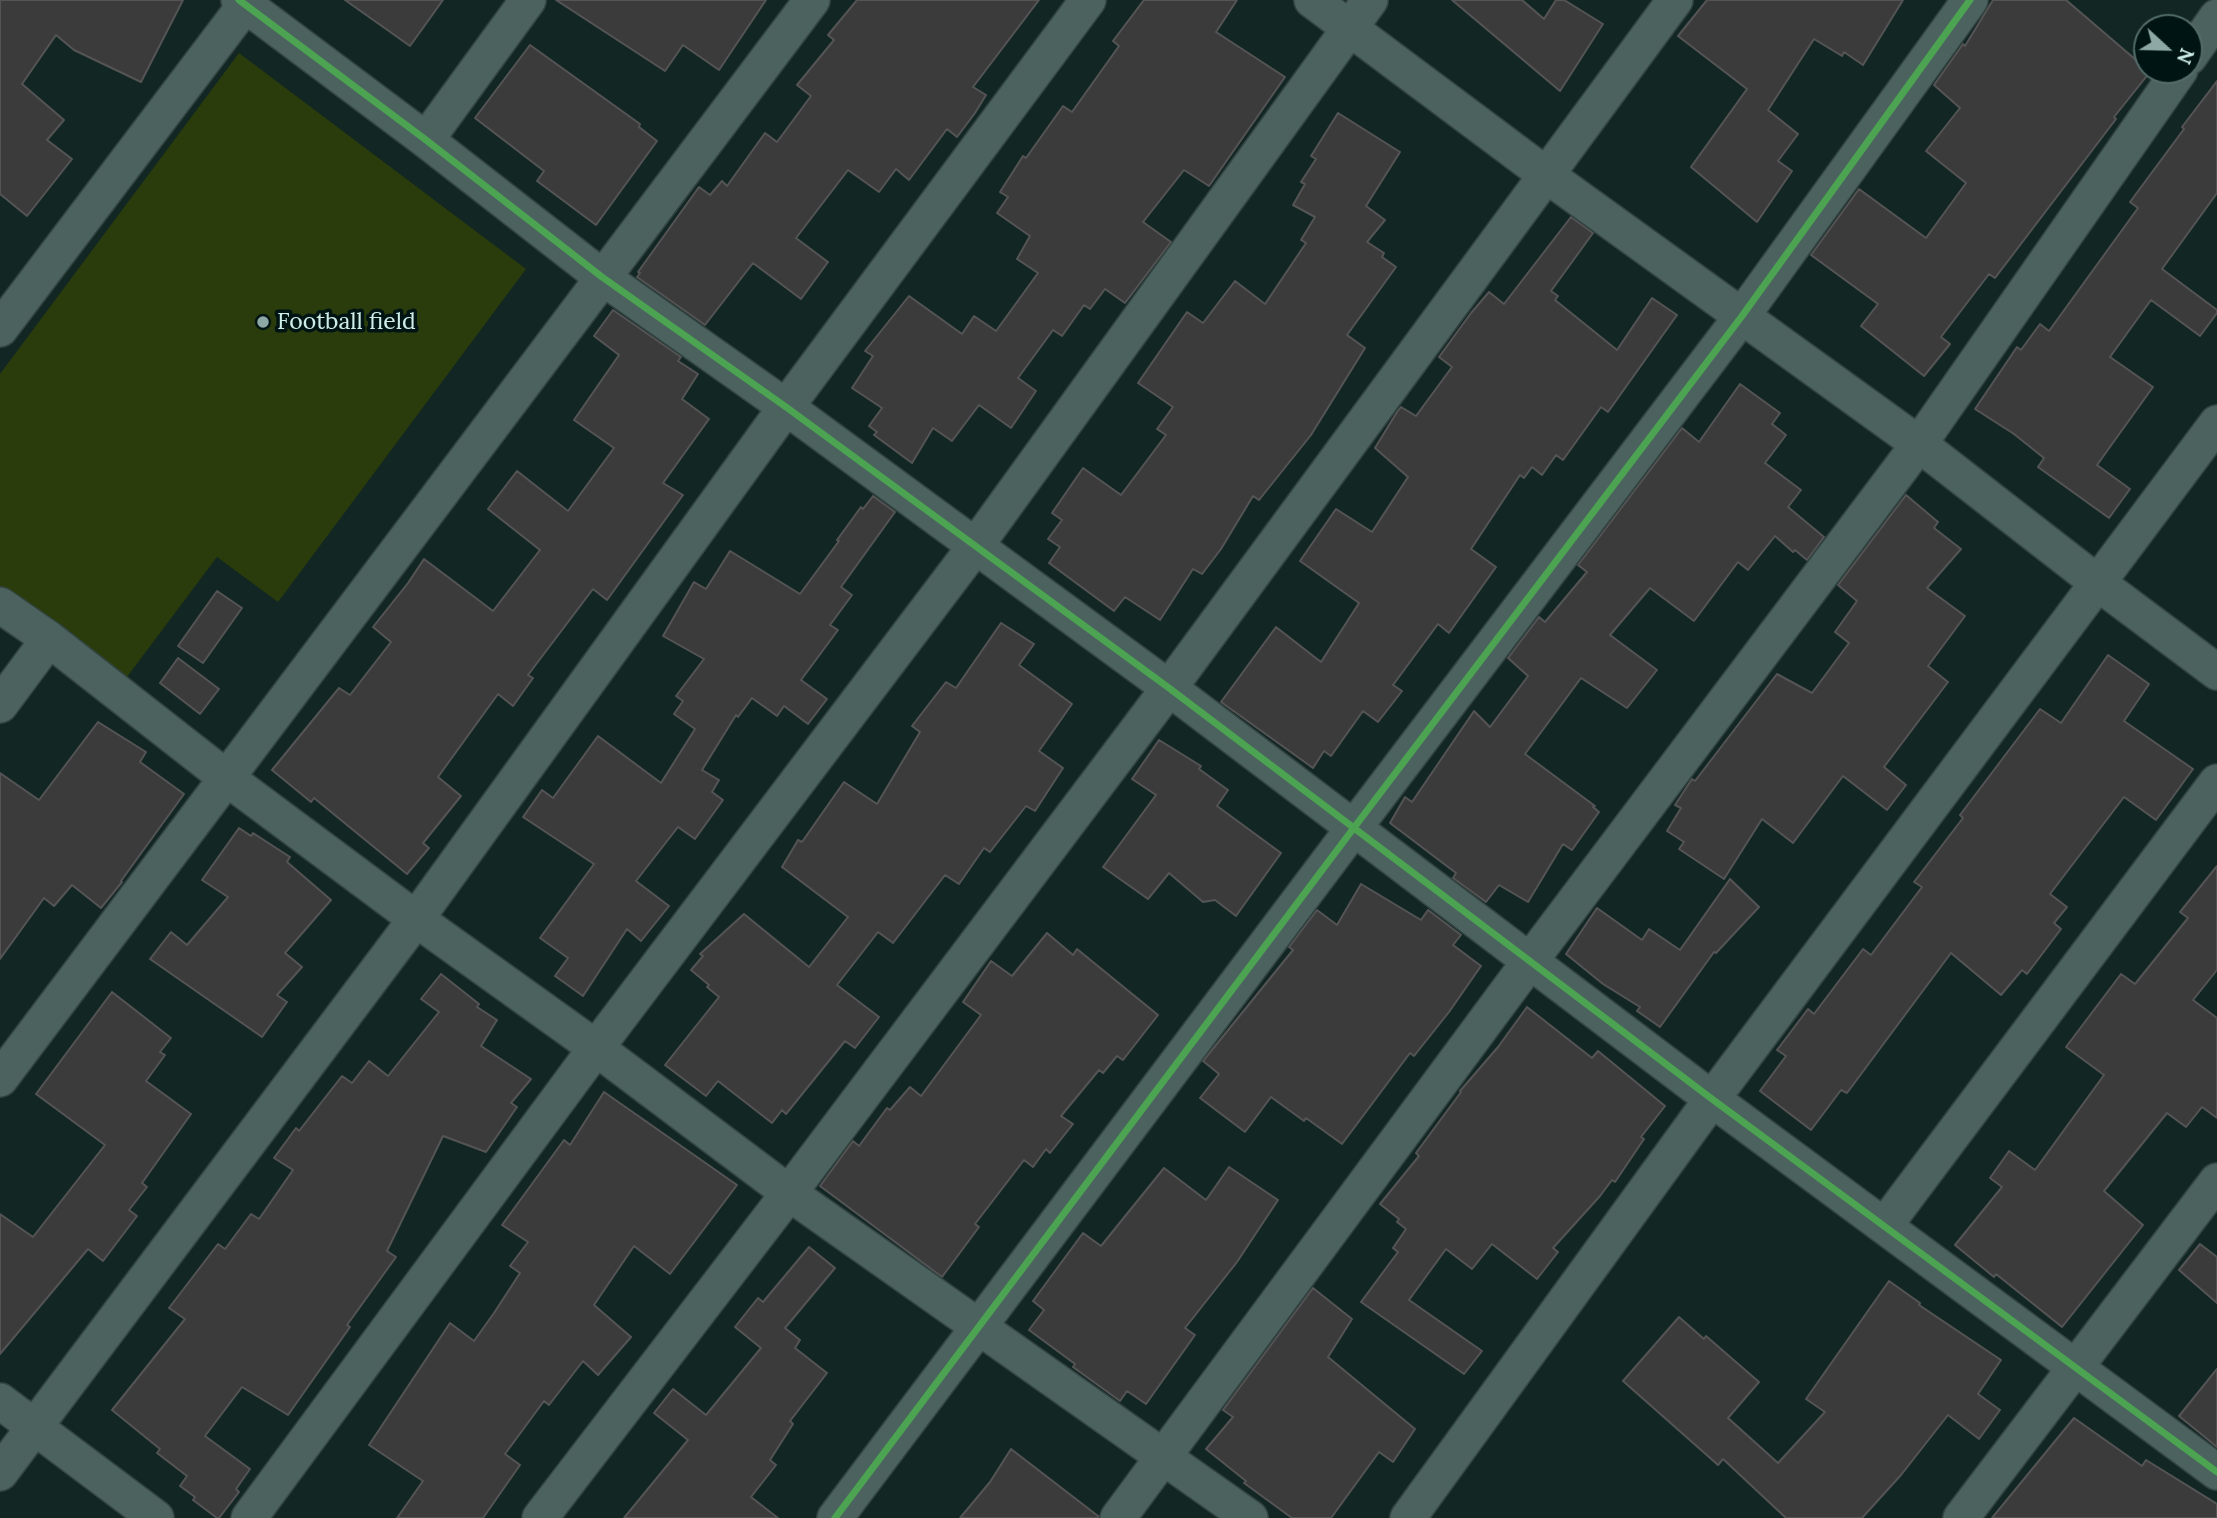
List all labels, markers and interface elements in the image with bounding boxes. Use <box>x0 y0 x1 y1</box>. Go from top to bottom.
north arrow <box>2133 14 2203 84</box>
text: N <box>2172 45 2199 67</box>
place label: Football field <box>277 308 416 336</box>
marker: Football field <box>255 314 271 330</box>

